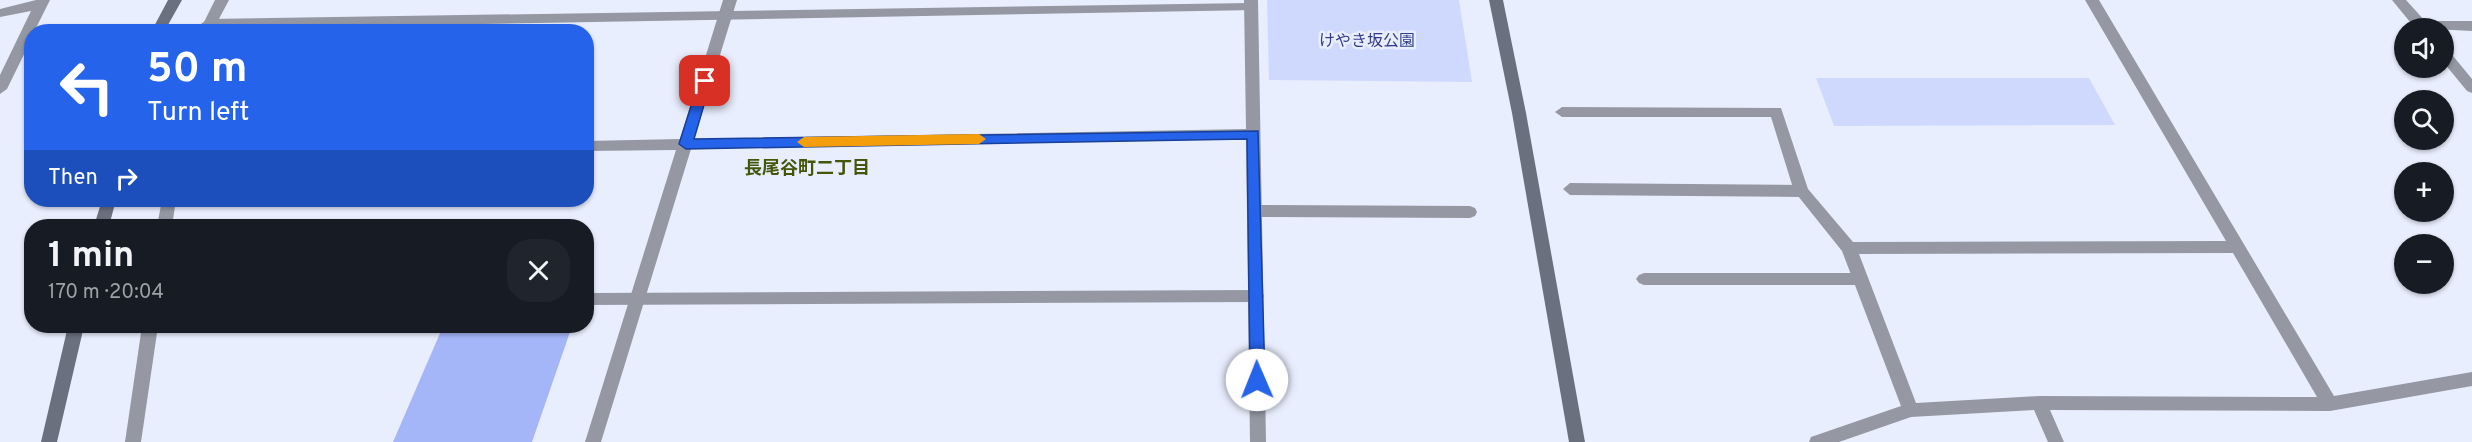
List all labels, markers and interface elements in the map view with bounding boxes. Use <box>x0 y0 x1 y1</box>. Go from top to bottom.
map controls <box>2394 18 2454 294</box>
button: sound <box>2394 18 2454 78</box>
park label: けやき坂公園 <box>1319 32 1415 52</box>
text: 50 m <box>147 44 248 97</box>
icon: left <box>48 48 126 126</box>
pin <box>679 55 730 106</box>
icon: arrive <box>688 64 721 97</box>
button: search <box>2394 90 2454 150</box>
text: Turn left <box>147 96 249 130</box>
district label: 長尾谷町二丁目 <box>744 158 870 181</box>
icon: right <box>110 162 143 195</box>
button: + <box>2394 162 2454 222</box>
text: Then <box>48 165 98 192</box>
text: 1 min <box>48 234 134 280</box>
button: − <box>2394 234 2454 294</box>
button: close <box>507 239 570 302</box>
text: 170 m · 20:04 <box>48 280 164 306</box>
position arrow <box>1225 348 1289 412</box>

